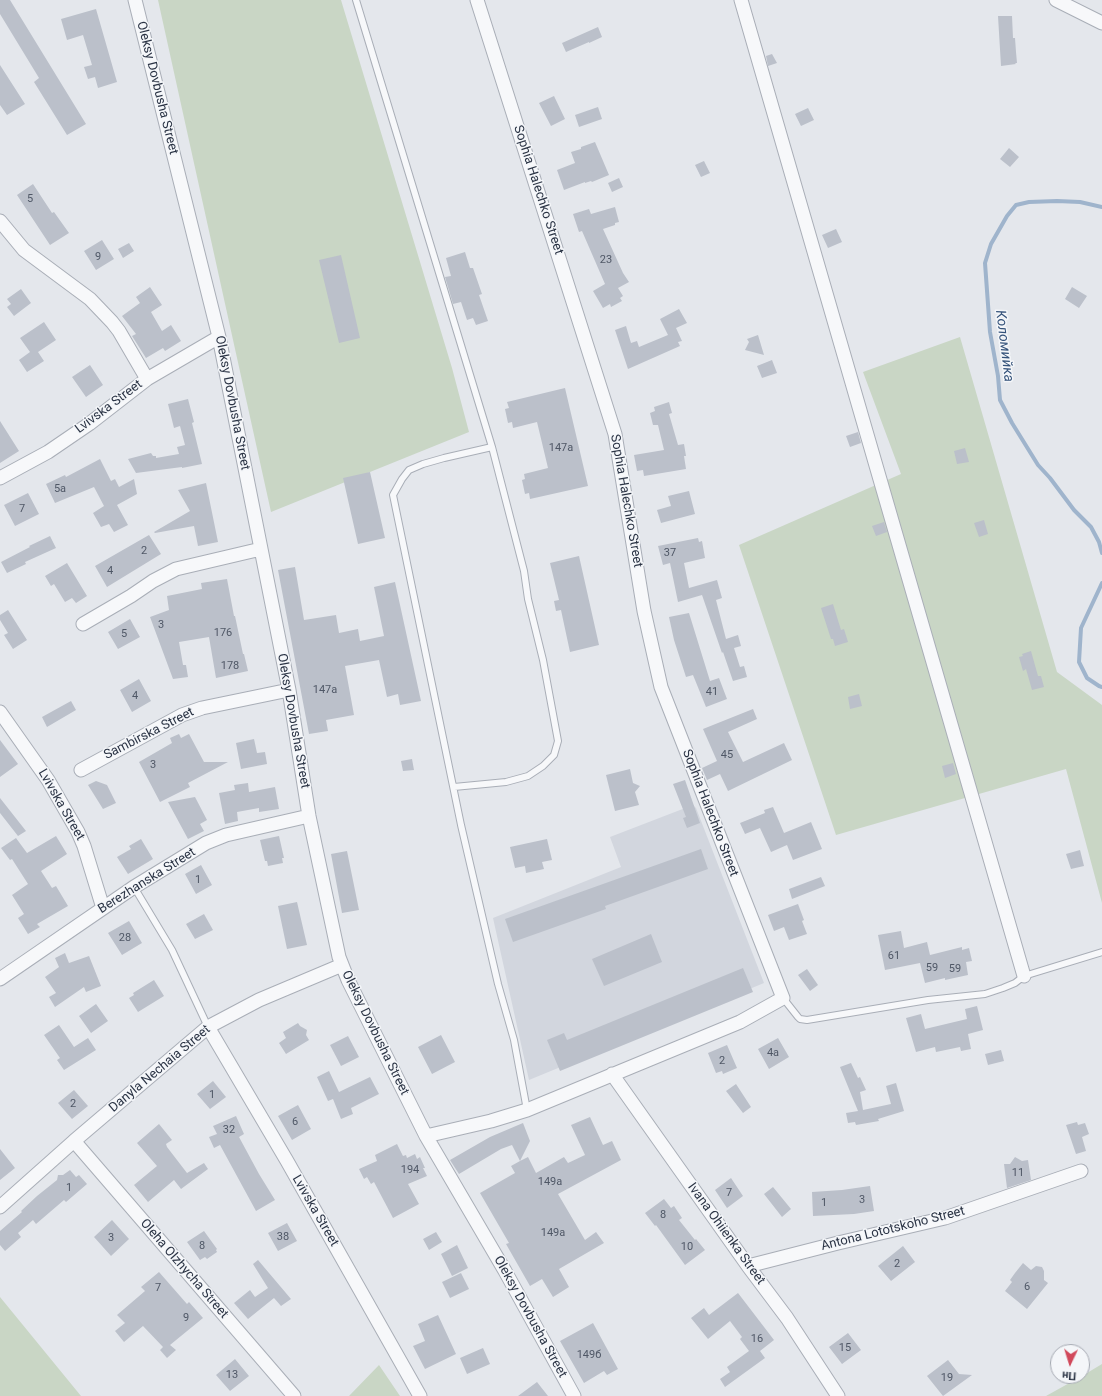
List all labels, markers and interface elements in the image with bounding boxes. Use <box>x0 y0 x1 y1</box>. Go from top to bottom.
street label: Oleksy Dovbusha Street <box>133 20 181 156</box>
street label: Sophia Halechko Street <box>510 123 566 257</box>
house number: 5 <box>27 192 33 206</box>
house number: 9 <box>95 250 101 264</box>
house number: 23 <box>600 253 612 267</box>
water label: Коломийка <box>991 309 1017 383</box>
street label: Oleksy Dovbusha Street <box>211 334 253 472</box>
street label: Lvivska Street <box>72 377 146 437</box>
street label: Sophia Halechko Street <box>607 433 645 569</box>
house number: 147а <box>549 441 573 455</box>
house number: 5а <box>54 482 66 496</box>
house number: 7 <box>19 502 25 516</box>
house number: 2 <box>141 544 147 558</box>
house number: 37 <box>664 546 676 560</box>
house number: 4 <box>107 564 113 578</box>
house number: 3 <box>158 618 164 632</box>
house number: 176 <box>214 626 232 640</box>
house number: 5 <box>121 627 127 641</box>
street label: Oleksy Dovbusha Street <box>273 652 313 790</box>
house number: 178 <box>221 659 239 673</box>
house number: 147а <box>313 683 337 697</box>
house number: 41 <box>706 685 718 699</box>
house number: 4 <box>132 689 138 703</box>
street label: Sambirska Street <box>101 705 197 763</box>
street label: Sophia Halechko Street <box>679 747 741 879</box>
house number: 45 <box>721 748 733 762</box>
house number: 3 <box>150 758 156 772</box>
street label: Lvivska Street <box>34 767 88 843</box>
street label: Berezhanska Street <box>95 845 199 917</box>
house number: 1 <box>195 873 201 887</box>
house number: 28 <box>119 931 131 945</box>
house number: 61 <box>888 949 900 963</box>
house number: 59 <box>926 961 938 975</box>
house number: 59 <box>949 962 961 976</box>
street label: Oleksy Dovbusha Street <box>338 968 412 1098</box>
street label: Danyla Nechaia Street <box>106 1022 214 1116</box>
house number: 4а <box>767 1046 779 1060</box>
house number: 2 <box>719 1054 725 1068</box>
house number: 1 <box>209 1088 215 1102</box>
house number: 2 <box>70 1097 76 1111</box>
house number: 6 <box>292 1115 298 1129</box>
house number: 32 <box>223 1123 235 1137</box>
house number: 194 <box>401 1163 419 1177</box>
house number: 11 <box>1012 1166 1024 1180</box>
street label: Lvivska Street <box>288 1173 342 1249</box>
house number: 149а <box>538 1175 562 1189</box>
street label: Ivana Ohiienka Street <box>684 1180 768 1288</box>
house number: 1 <box>66 1181 72 1195</box>
house number: 7 <box>726 1186 732 1200</box>
house number: 3 <box>859 1193 865 1207</box>
house number: 1 <box>821 1196 827 1210</box>
street label: Antona Lototskoho Street <box>819 1204 967 1254</box>
house number: 8 <box>660 1208 666 1222</box>
street label: Oleha Olzhycha Street <box>137 1216 231 1322</box>
house number: 149а <box>541 1226 565 1240</box>
house number: 38 <box>277 1230 289 1244</box>
house number: 3 <box>108 1231 114 1245</box>
house number: 8 <box>199 1239 205 1253</box>
house number: 10 <box>681 1240 693 1254</box>
street label: Oleksy Dovbusha Street <box>490 1253 570 1381</box>
house number: 2 <box>894 1257 900 1271</box>
house number: 6 <box>1024 1280 1030 1294</box>
house number: 7 <box>155 1281 161 1295</box>
house number: 9 <box>183 1311 189 1325</box>
house number: 16 <box>751 1332 763 1346</box>
house number: 15 <box>839 1341 851 1355</box>
north arrow <box>1050 1344 1090 1384</box>
house number: 149б <box>577 1348 601 1362</box>
house number: 13 <box>226 1368 238 1382</box>
text: Пн <box>1062 1368 1077 1382</box>
house number: 19 <box>941 1371 953 1385</box>

